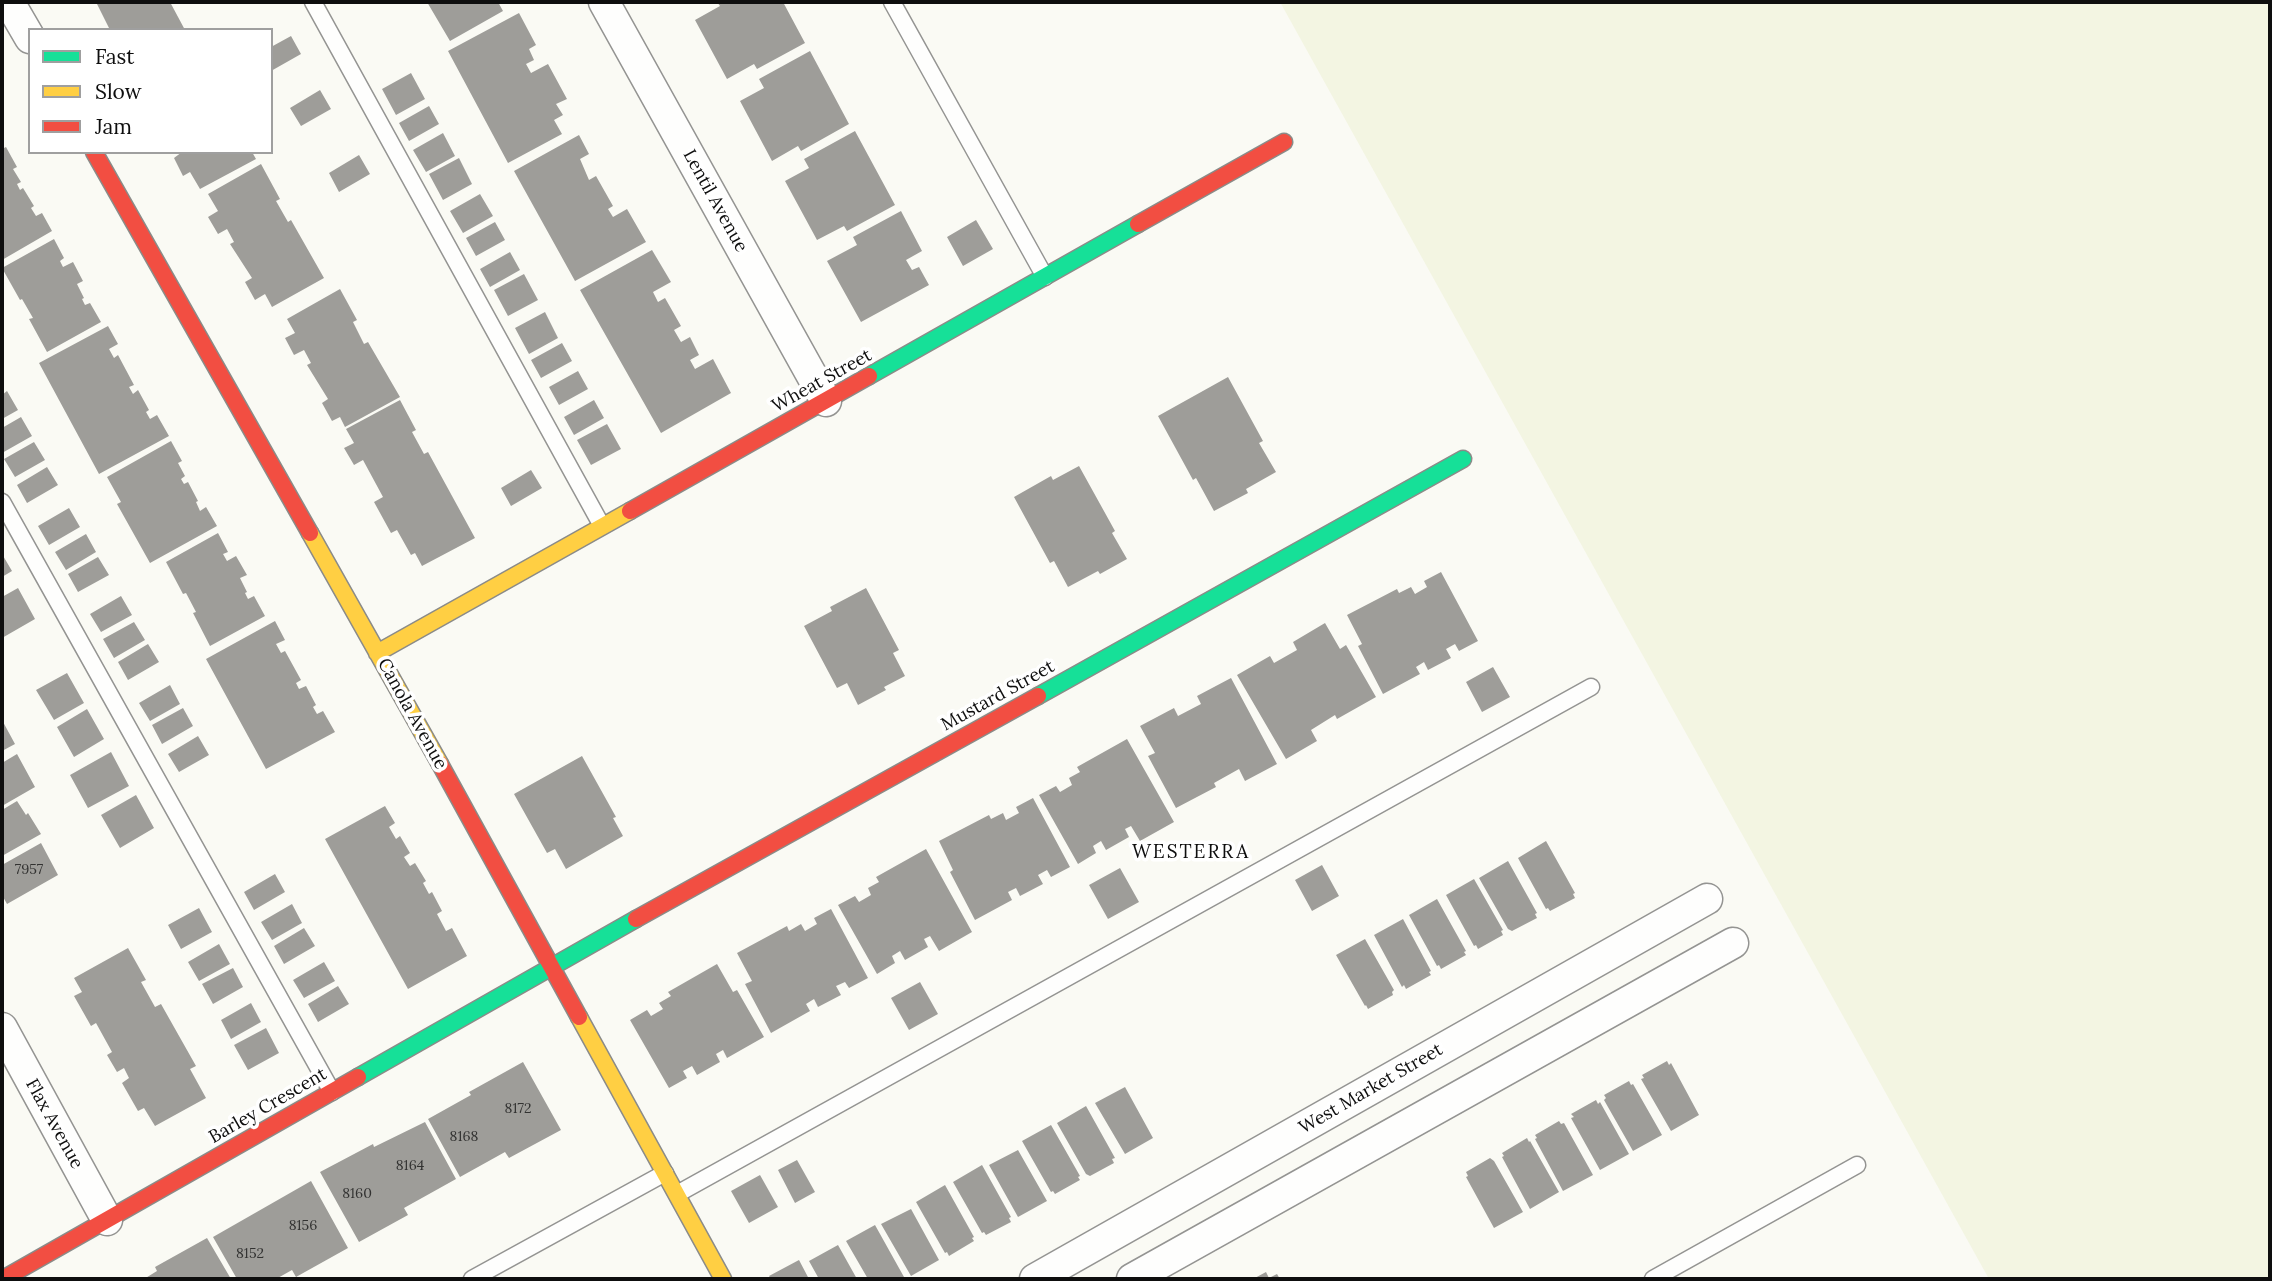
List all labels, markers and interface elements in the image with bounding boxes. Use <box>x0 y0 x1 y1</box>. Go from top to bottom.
legend <box>28 28 273 154</box>
text: Fast <box>95 43 134 70</box>
text: Slow <box>95 78 142 105</box>
text: Jam <box>95 113 132 140</box>
street label: Lentil Avenue <box>678 146 752 256</box>
street label: Wheat Street <box>768 345 876 417</box>
street label: Canola Avenue <box>373 655 451 773</box>
street label: Mustard Street <box>938 656 1058 736</box>
district label: WESTERRA <box>1133 842 1249 864</box>
house number: 7957 <box>15 862 43 878</box>
street label: West Market Street <box>1295 1039 1447 1139</box>
street label: Barley Crescent <box>205 1064 331 1148</box>
street label: Flax Avenue <box>20 1075 88 1173</box>
house number: 8172 <box>505 1101 531 1117</box>
house number: 8168 <box>450 1129 478 1145</box>
house number: 8164 <box>396 1158 424 1174</box>
house number: 8160 <box>342 1186 372 1202</box>
house number: 8156 <box>289 1218 317 1234</box>
house number: 8152 <box>236 1246 264 1262</box>

